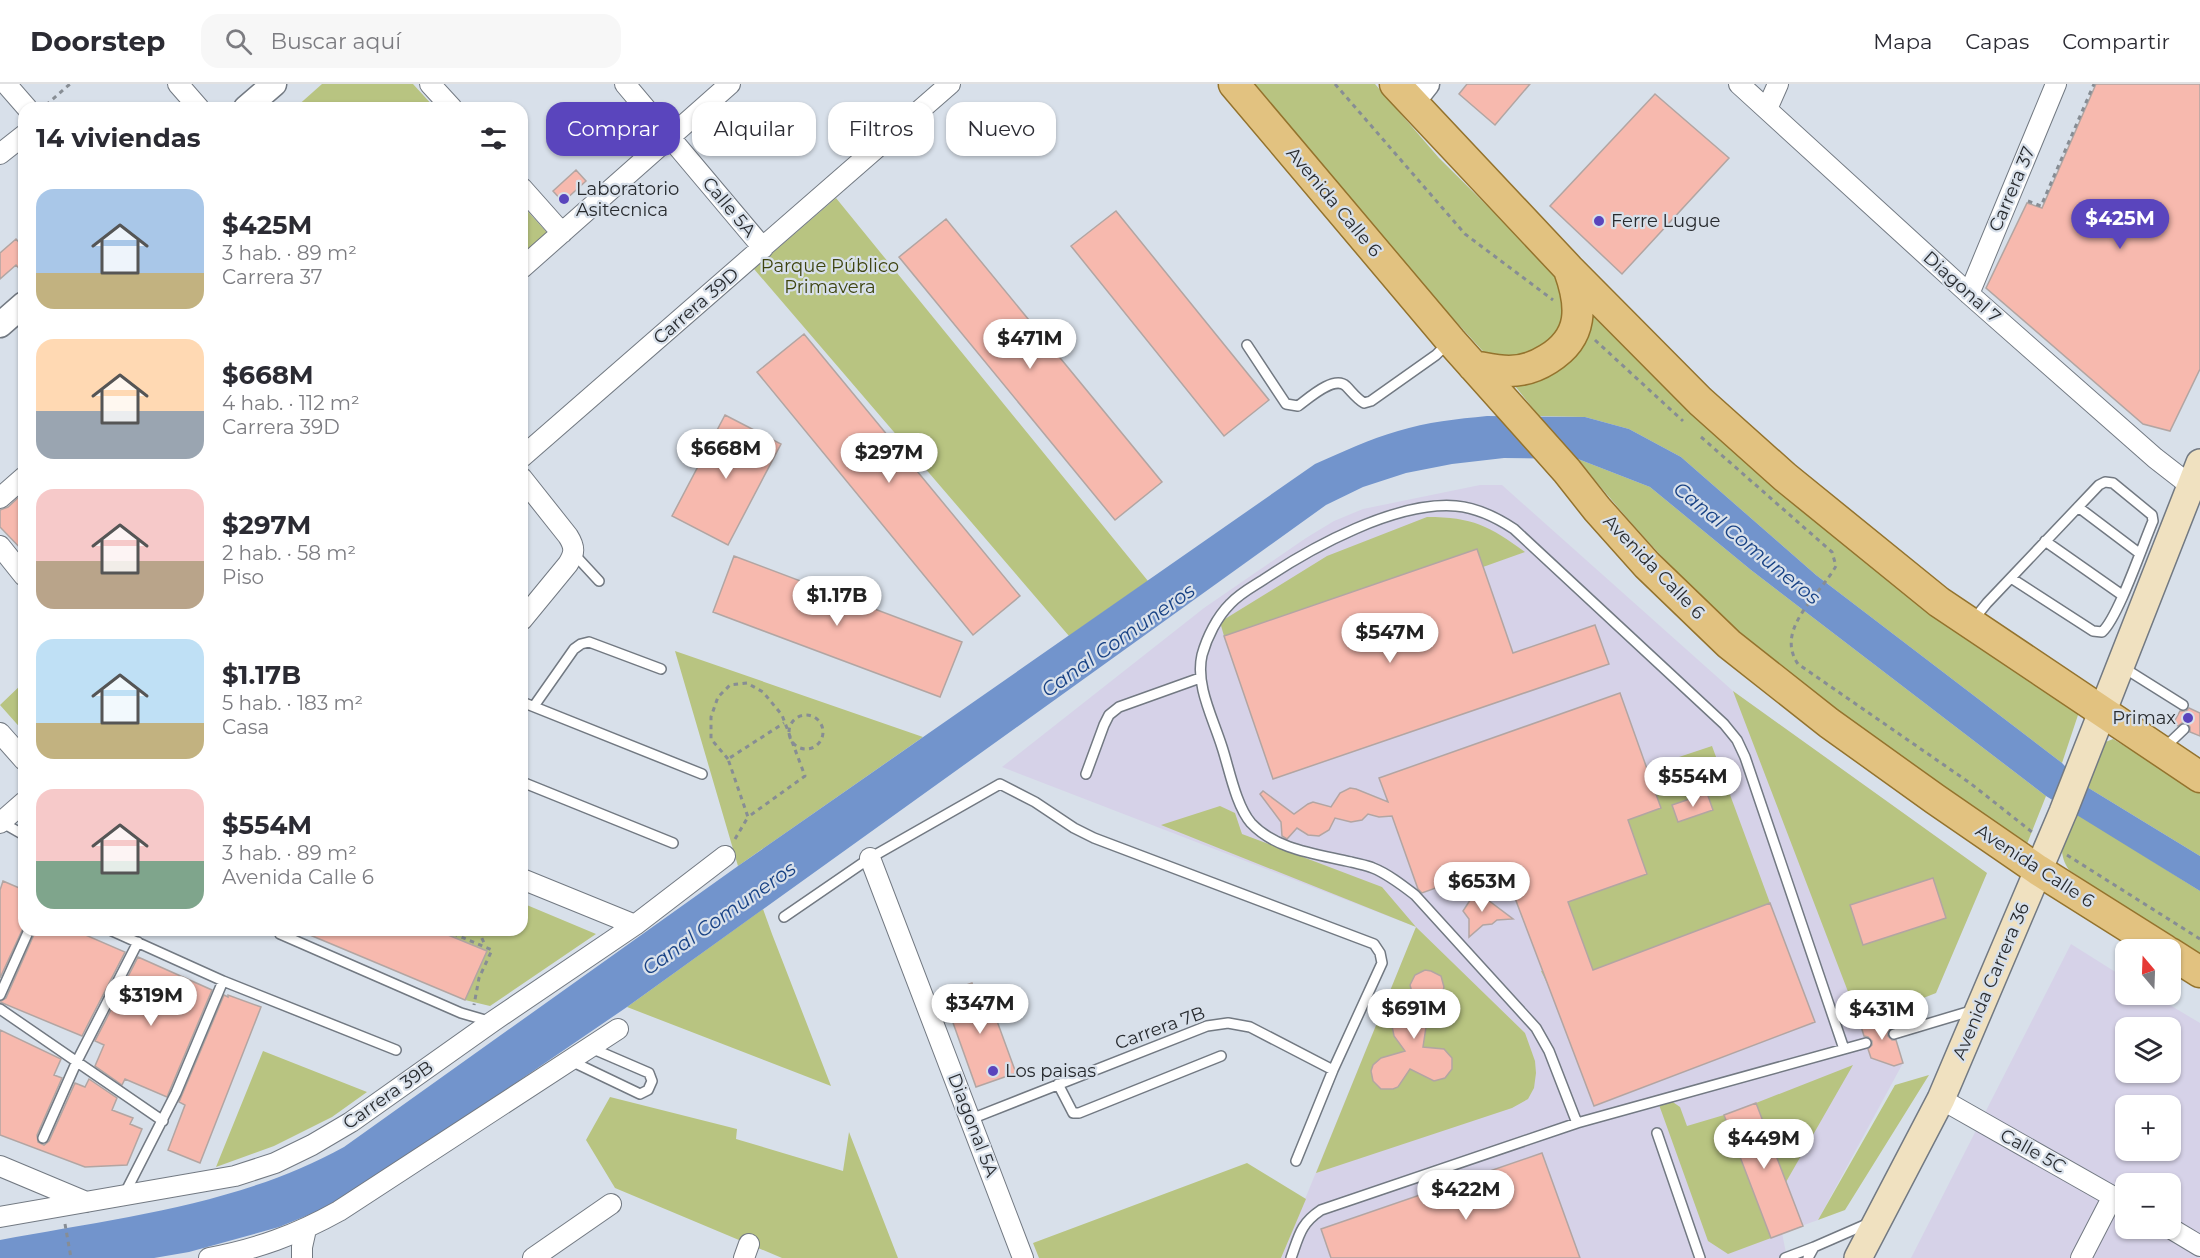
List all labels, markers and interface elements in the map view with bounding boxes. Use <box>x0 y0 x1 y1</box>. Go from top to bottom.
search box <box>201 14 621 68</box>
text: Doorstep <box>30 24 165 58</box>
icon: search <box>222 25 255 58</box>
text: Buscar aquí <box>270 28 401 55</box>
text: Mapa <box>1873 29 1932 54</box>
text: Capas <box>1965 29 2029 54</box>
text: Compartir <box>2062 29 2170 54</box>
chip: Comprar <box>546 102 680 156</box>
chip: Alquilar <box>692 102 816 156</box>
chip: Filtros <box>828 102 934 156</box>
chip: Nuevo <box>946 102 1056 156</box>
text: 14 viviendas <box>36 122 201 154</box>
icon: filters <box>477 122 510 155</box>
street label: Avenida Calle 6 <box>1282 143 1386 262</box>
street label: Carrera 37 <box>1984 143 2040 235</box>
street label: Calle 5A <box>698 173 761 242</box>
place label: Laboratorio Asitecnica <box>576 178 679 221</box>
marker: Laboratorio Asitecnica <box>557 192 571 206</box>
pin: $425M <box>2078 199 2162 250</box>
text: $425M <box>2085 206 2155 230</box>
text: $425M <box>222 209 312 241</box>
place label: Ferre Lugue <box>1611 210 1721 232</box>
icon: home <box>84 213 156 285</box>
marker: Ferre Lugue <box>1592 214 1606 228</box>
text: 3 hab. · 89 m² <box>222 241 357 265</box>
street label: Diagonal 7 <box>1919 246 2005 328</box>
park label: Parque Público Primavera <box>761 255 899 298</box>
street label: Carrera 39D <box>649 263 743 349</box>
text: Carrera 37 <box>222 265 323 289</box>
pin: $471M <box>988 319 1072 370</box>
text: $471M <box>997 326 1063 350</box>
text: $668M <box>222 359 314 391</box>
icon: home <box>84 363 156 435</box>
text: 4 hab. · 112 m² <box>222 391 360 415</box>
text: Carrera 39D <box>222 415 340 439</box>
pin: $668M <box>684 429 768 480</box>
pin: $297M <box>847 433 931 484</box>
text: $668M <box>691 436 761 460</box>
text: $297M <box>855 440 923 464</box>
water label: Canal Comuneros <box>1669 476 1825 610</box>
text: $297M <box>222 509 311 541</box>
street label: Avenida Calle 6 <box>1599 510 1709 624</box>
icon: home <box>84 513 156 585</box>
text: 2 hab. · 58 m² <box>222 541 356 565</box>
text: Piso <box>222 565 264 589</box>
pin: $1.17B <box>788 576 886 627</box>
water label: Canal Comuneros <box>1037 578 1200 702</box>
text: $1.17B <box>807 583 867 607</box>
pin: $547M <box>1348 613 1432 664</box>
text: $547M <box>1355 620 1425 644</box>
text: $1.17B <box>222 659 301 691</box>
icon: home <box>84 663 156 735</box>
text: 5 hab. · 183 m² <box>222 691 363 715</box>
place label: Primax <box>2112 707 2176 729</box>
marker: Primax <box>2181 711 2195 725</box>
text: Casa <box>222 715 269 739</box>
pin: $554M <box>1651 757 1735 808</box>
text: $554M <box>1658 764 1728 788</box>
text: $554M <box>222 809 312 841</box>
icon: home <box>84 813 156 885</box>
street label: Avenida Calle 6 <box>1972 820 2098 913</box>
text: 3 hab. · 89 m² <box>222 841 357 865</box>
water label: Canal Comuneros <box>638 856 801 980</box>
pin: $653M <box>1440 862 1524 913</box>
text: Avenida Calle 6 <box>222 865 374 889</box>
text: $653M <box>1448 869 1516 893</box>
street label: Avenida Carrera 36 <box>1948 899 2034 1063</box>
north arrow <box>2115 939 2181 1005</box>
map controls <box>2115 939 2181 1239</box>
pin: $319M <box>109 976 193 1027</box>
text: $319M <box>119 983 183 1007</box>
pin: $347M <box>938 984 1022 1035</box>
pin: $691M <box>1372 989 1456 1040</box>
pin: $431M <box>1840 990 1924 1041</box>
text: $347M <box>946 991 1014 1015</box>
text: $691M <box>1381 996 1447 1020</box>
text: $431M <box>1849 997 1915 1021</box>
street label: Carrera 7B <box>1112 1002 1208 1054</box>
button: layers <box>2115 1017 2181 1083</box>
street label: Carrera 39B <box>339 1056 437 1134</box>
place label: Los paisas <box>1005 1060 1096 1082</box>
marker: Los paisas <box>986 1064 1000 1078</box>
street label: Diagonal 5A <box>943 1070 1003 1180</box>
button: + <box>2115 1095 2181 1161</box>
pin: $449M <box>1722 1119 1806 1170</box>
street label: Calle 5C <box>1996 1124 2070 1178</box>
text: $449M <box>1728 1126 1800 1150</box>
pin: $422M <box>1424 1170 1508 1221</box>
button: − <box>2115 1173 2181 1239</box>
text: $422M <box>1431 1177 1501 1201</box>

